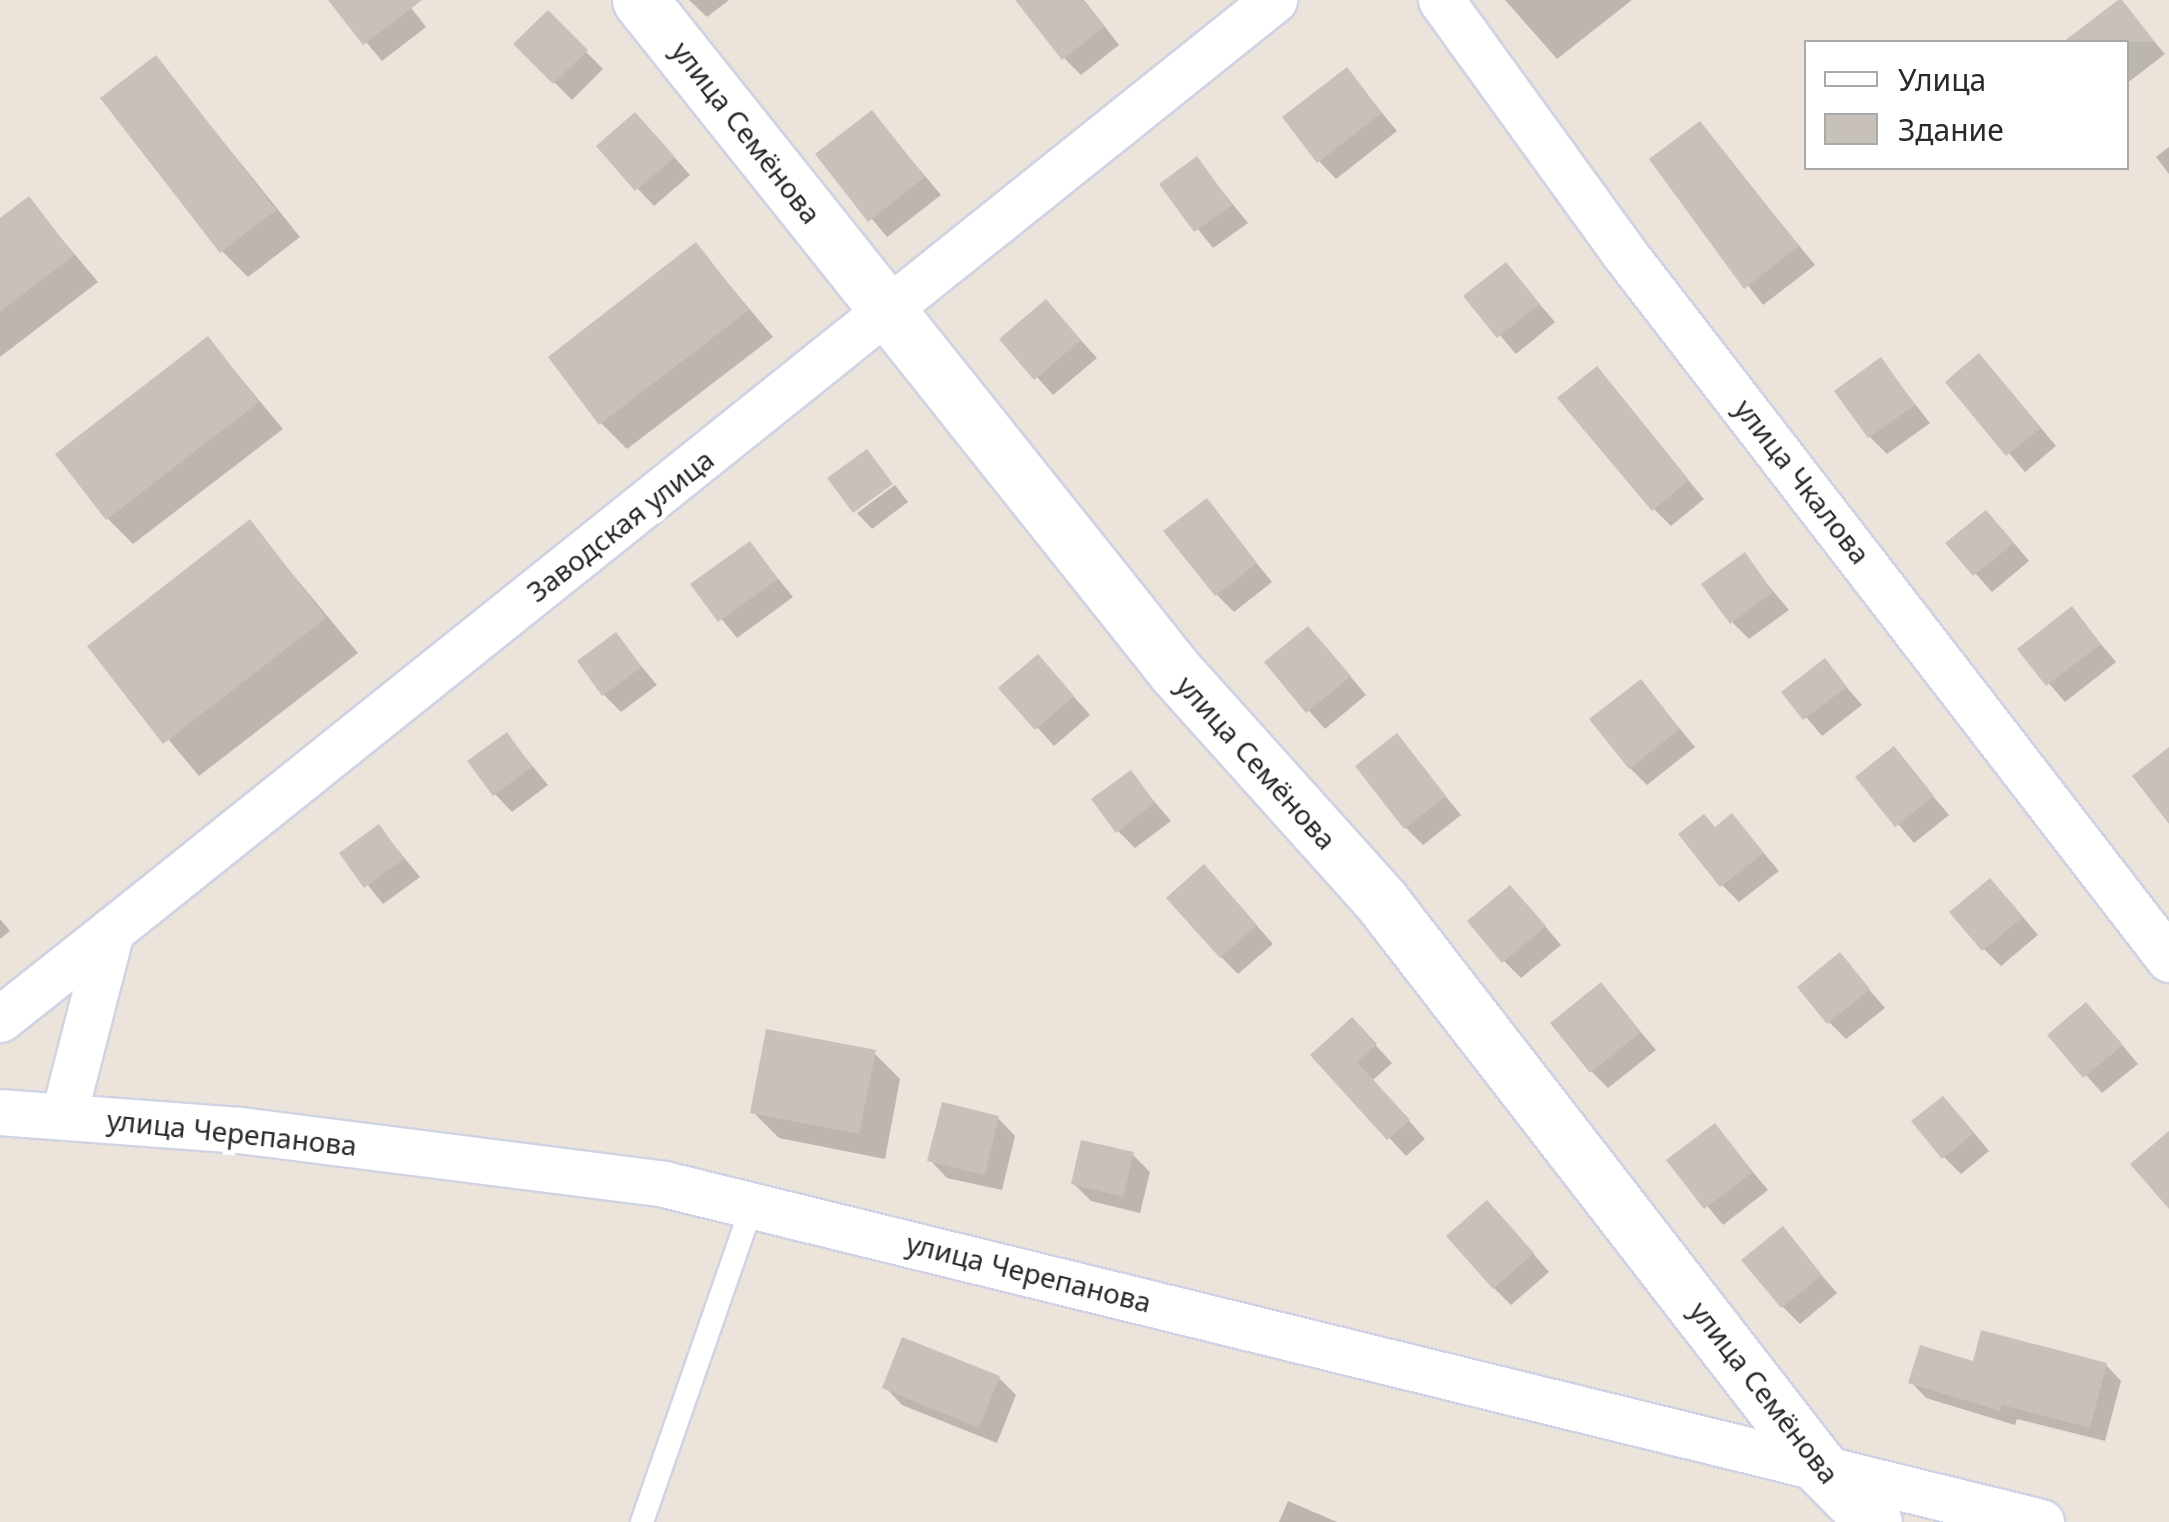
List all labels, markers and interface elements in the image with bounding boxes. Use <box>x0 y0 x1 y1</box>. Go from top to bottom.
street label: улица Семёнова <box>665 34 829 230</box>
legend <box>1804 40 2129 170</box>
text: Улица <box>1898 59 1986 100</box>
text: Здание <box>1898 109 2004 150</box>
street label: улица Чкалова <box>1728 392 1878 570</box>
street label: Заводская улица <box>520 442 720 608</box>
street label: улица Семёнова <box>1170 668 1344 856</box>
street label: улица Черепанова <box>105 1102 359 1162</box>
street label: улица Черепанова <box>903 1225 1155 1319</box>
street label: улица Семёнова <box>1683 1294 1847 1490</box>

